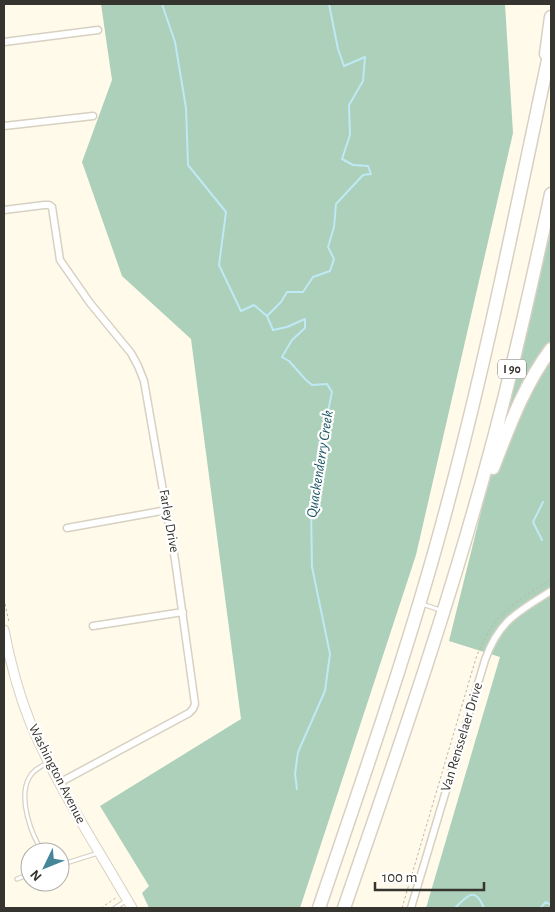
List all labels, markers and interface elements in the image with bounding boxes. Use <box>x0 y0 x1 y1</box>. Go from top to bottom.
road number: I 90 <box>498 359 526 378</box>
water label: Quackenderry Creek <box>304 409 336 519</box>
street label: Farley Drive <box>157 488 181 554</box>
street label: Van Rensselaer Drive <box>439 681 485 793</box>
street label: Washington Avenue <box>26 722 88 826</box>
north arrow <box>20 842 70 892</box>
scale bar <box>375 860 484 892</box>
text: N <box>28 867 45 884</box>
text: 100 m <box>382 870 417 885</box>

